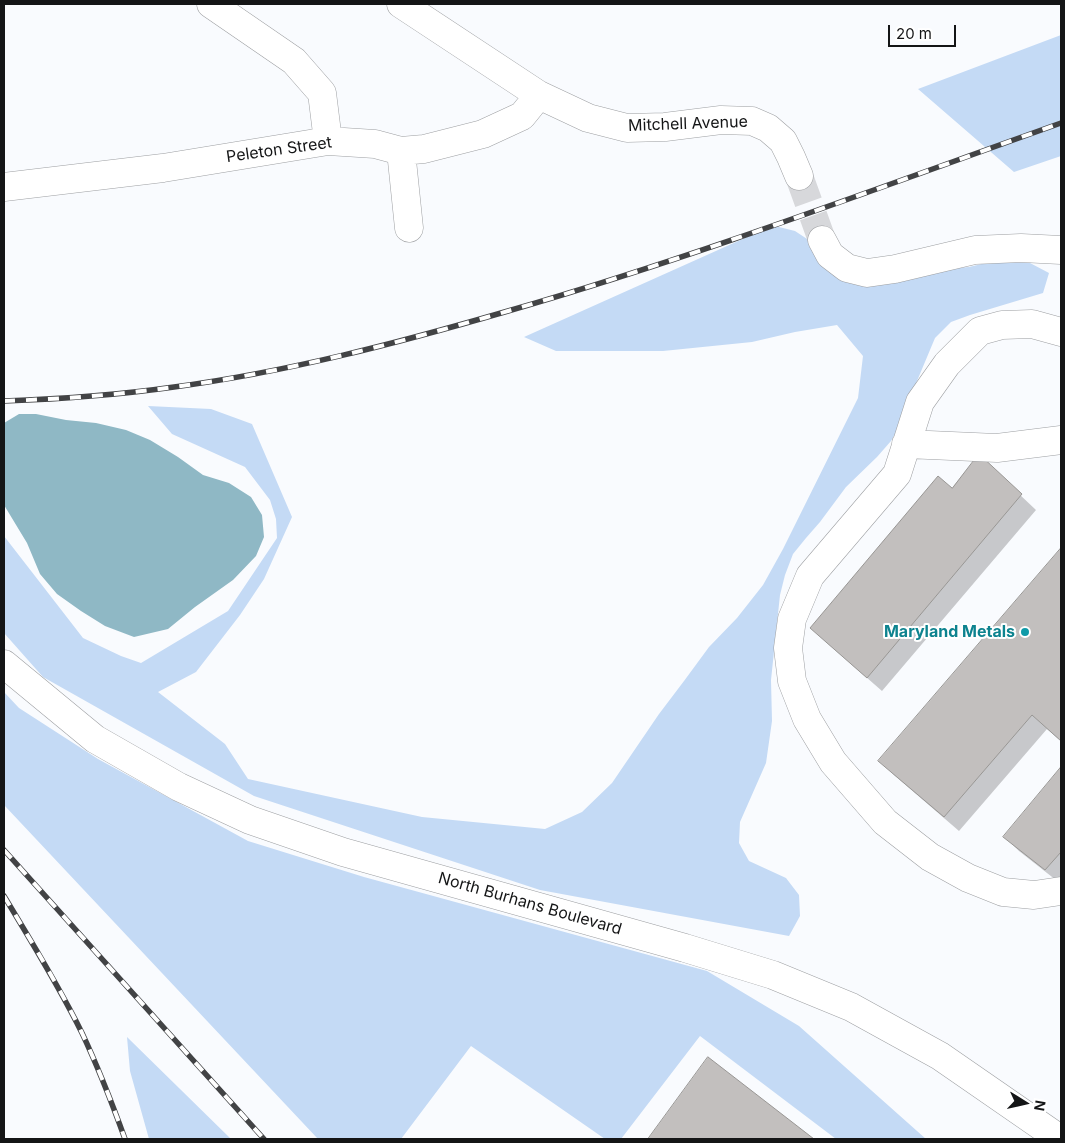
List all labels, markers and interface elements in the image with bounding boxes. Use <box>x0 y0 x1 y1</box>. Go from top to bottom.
scale bar <box>890 15 958 47</box>
text: 20 m <box>896 24 932 43</box>
street label: Mitchell Avenue <box>628 112 748 136</box>
street label: Peleton Street <box>225 133 333 167</box>
place label: Maryland Metals <box>884 622 1015 642</box>
marker: Maryland Metals <box>1019 626 1031 638</box>
street label: North Burhans Boulevard <box>436 869 624 939</box>
north arrow <box>1000 1078 1050 1128</box>
text: N <box>1031 1099 1050 1112</box>

